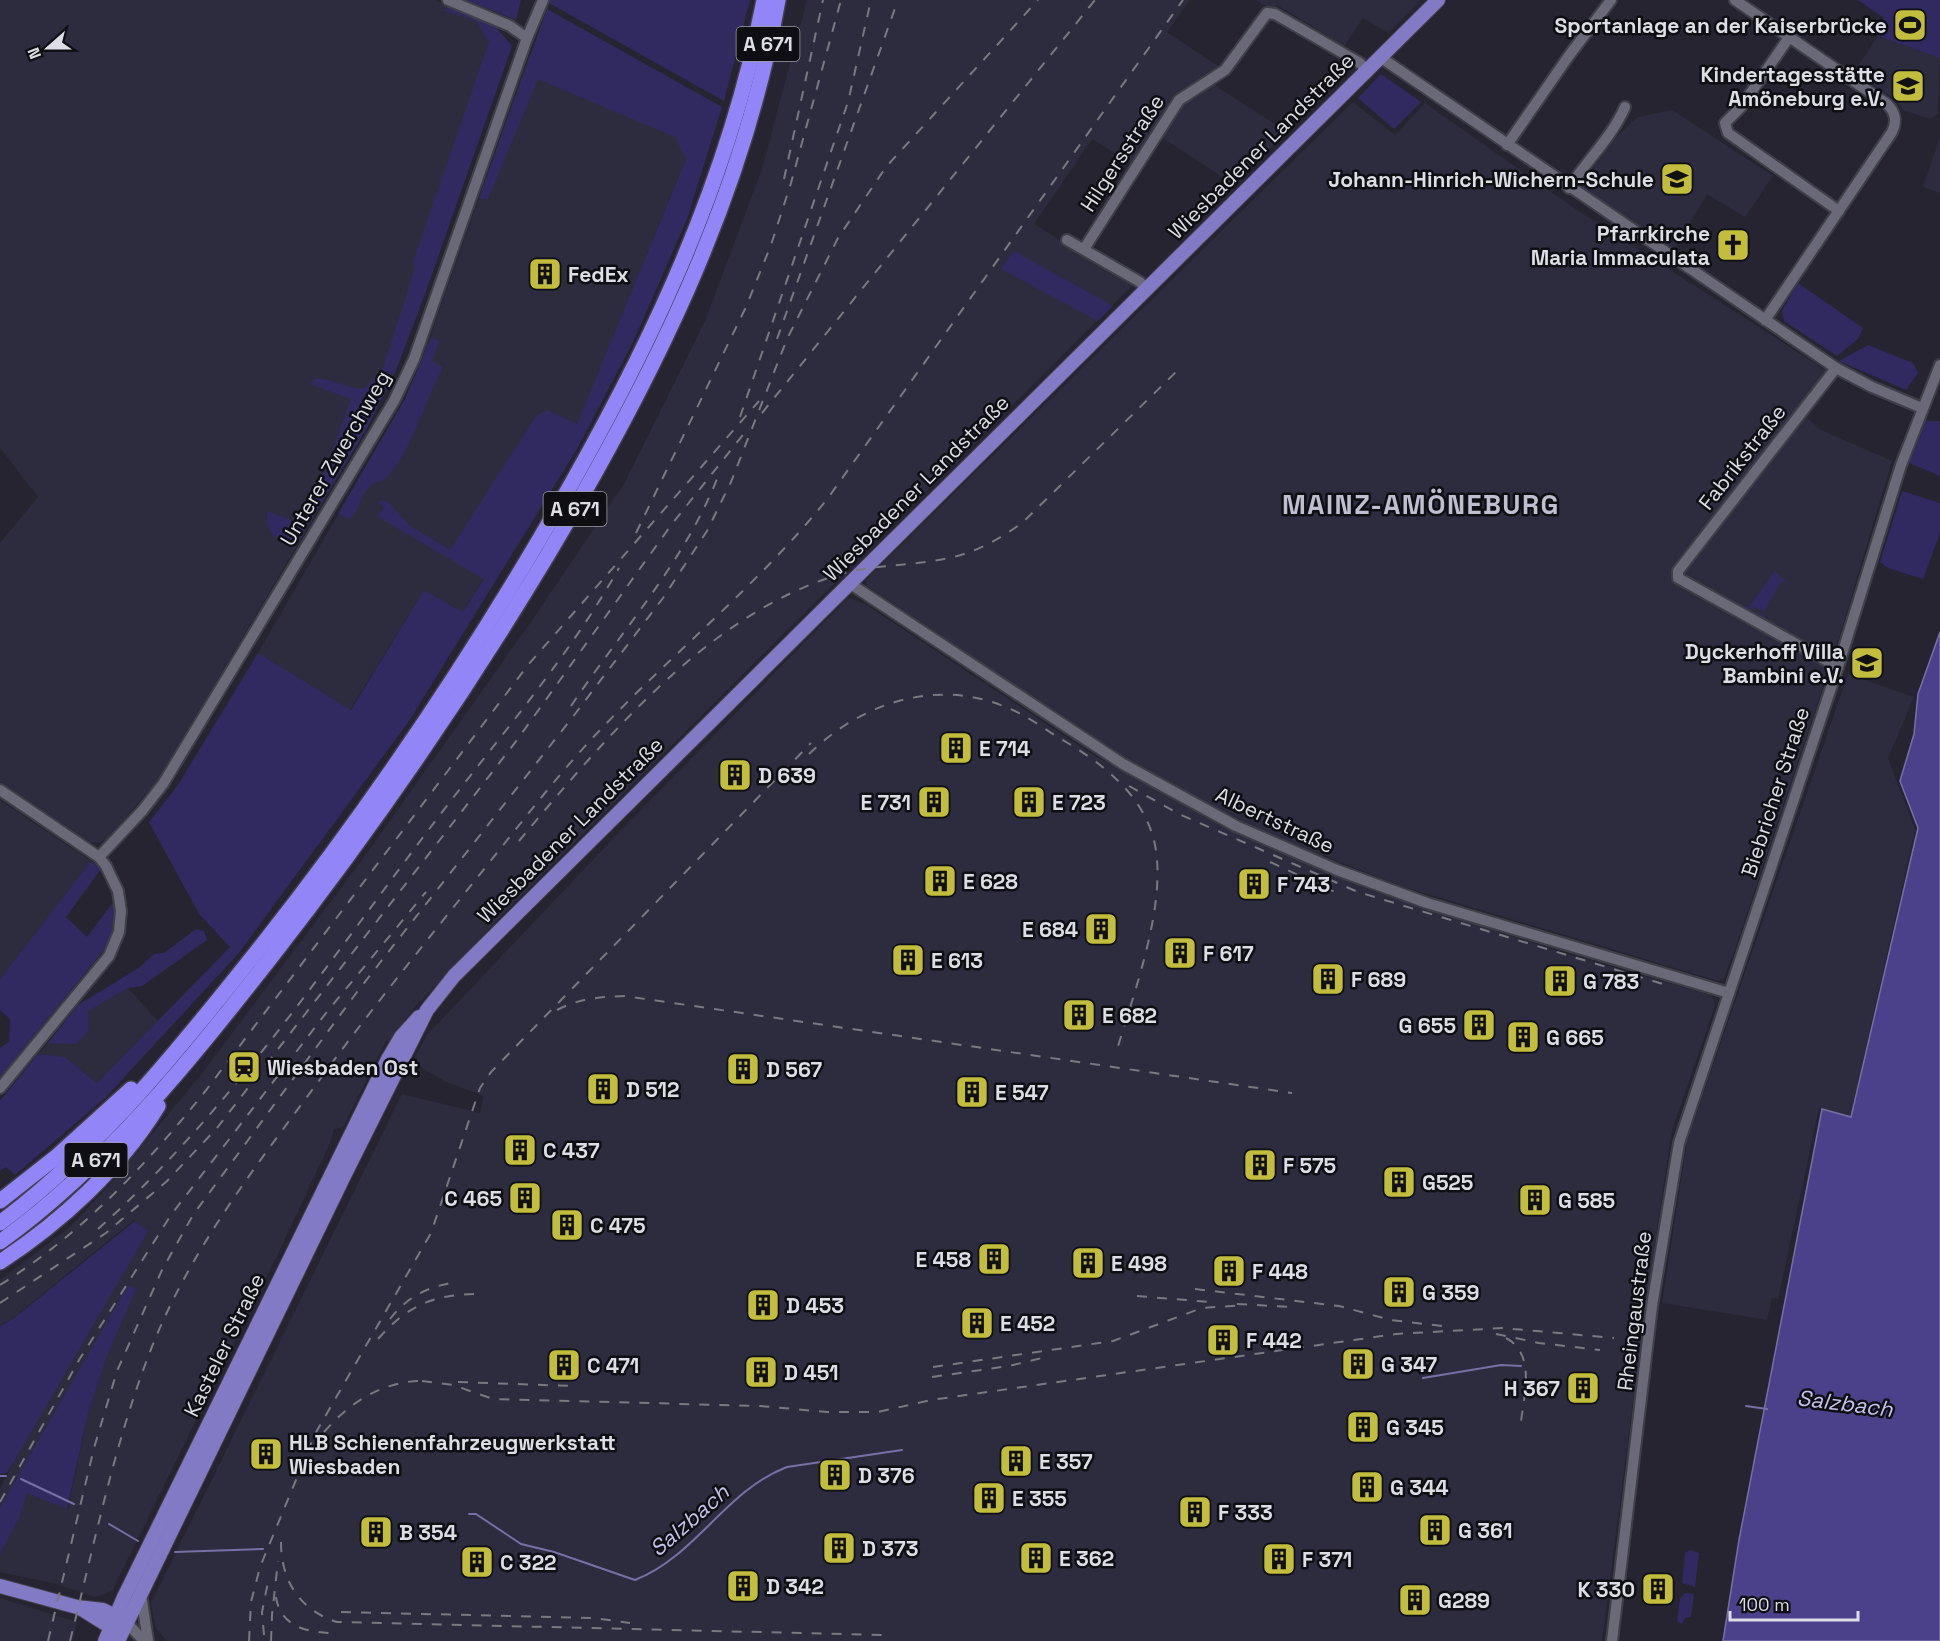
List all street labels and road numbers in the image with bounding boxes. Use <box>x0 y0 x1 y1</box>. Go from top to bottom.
road number: A 671 <box>736 27 800 61</box>
street label: Wiesbadener Landstraße <box>1162 47 1360 245</box>
street label: Hilgersstraße <box>1074 89 1170 217</box>
street label: Unterer Zwerchweg <box>274 366 396 550</box>
street label: Wiesbadener Landstraße <box>817 389 1015 587</box>
street label: Fabrikstraße <box>1692 399 1792 515</box>
road number: A 671 <box>544 492 606 526</box>
street label: Biebricher Straße <box>1735 704 1815 880</box>
street label: Wiesbadener Landstraße <box>471 731 669 929</box>
street label: Albertstraße <box>1211 781 1339 859</box>
road number: A 671 <box>64 1143 128 1177</box>
street label: Rheingaustraße <box>1611 1230 1657 1392</box>
street label: Kasteler Straße <box>178 1269 270 1421</box>

